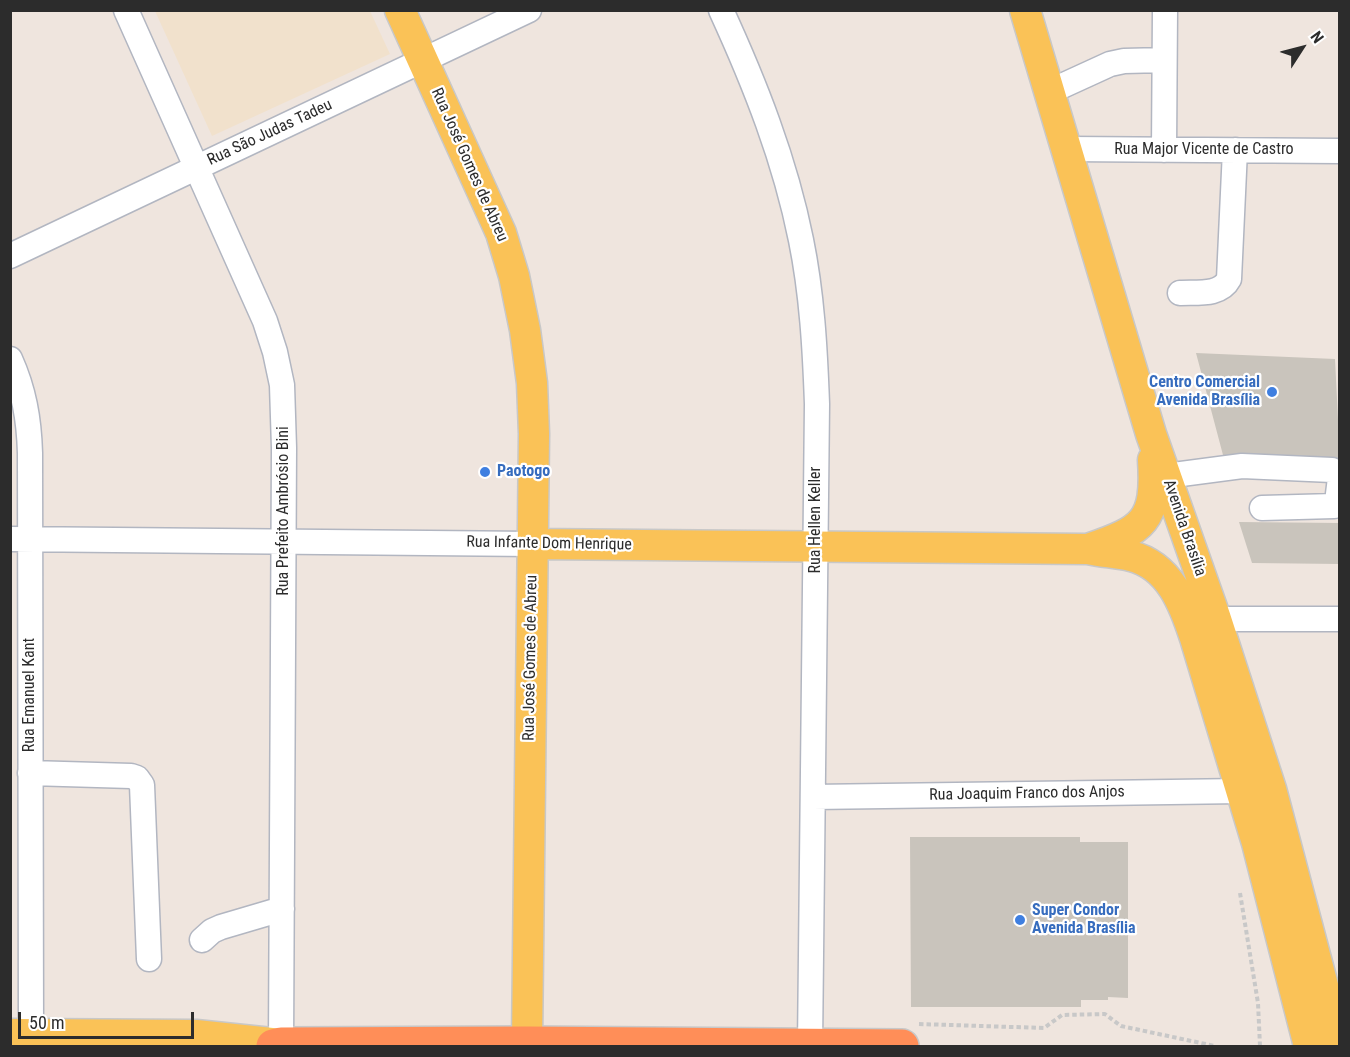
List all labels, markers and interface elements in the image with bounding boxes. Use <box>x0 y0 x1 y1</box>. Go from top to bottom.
north arrow <box>1272 18 1332 78</box>
text: N <box>1306 28 1328 47</box>
street label: Rua José Gomes de Abreu <box>426 85 512 245</box>
street label: Rua São Judas Tadeu <box>205 96 335 170</box>
street label: Rua Major Vicente de Castro <box>1114 140 1294 160</box>
place label: Centro Comercial Avenida Brasília <box>1149 373 1260 411</box>
marker: Centro Comercial Avenida Brasília <box>1265 385 1279 399</box>
street label: Rua Prefeito Ambrósio Bini <box>274 426 294 596</box>
place label: Paotogo <box>497 462 550 482</box>
marker: Paotogo <box>478 465 492 479</box>
street label: Rua Hellen Keller <box>806 467 826 573</box>
street label: Avenida Brasília <box>1159 477 1209 579</box>
street label: Rua Infante Dom Henrique <box>466 533 632 555</box>
street label: Rua José Gomes de Abreu <box>520 575 542 741</box>
street label: Rua Emanuel Kant <box>20 638 40 752</box>
street label: Rua Joaquim Franco dos Anjos <box>929 783 1125 805</box>
place label: Super Condor Avenida Brasília <box>1032 901 1136 939</box>
marker: Super Condor Avenida Brasília <box>1013 913 1027 927</box>
scale bar <box>21 1000 196 1038</box>
text: 50 m <box>29 1012 64 1033</box>

